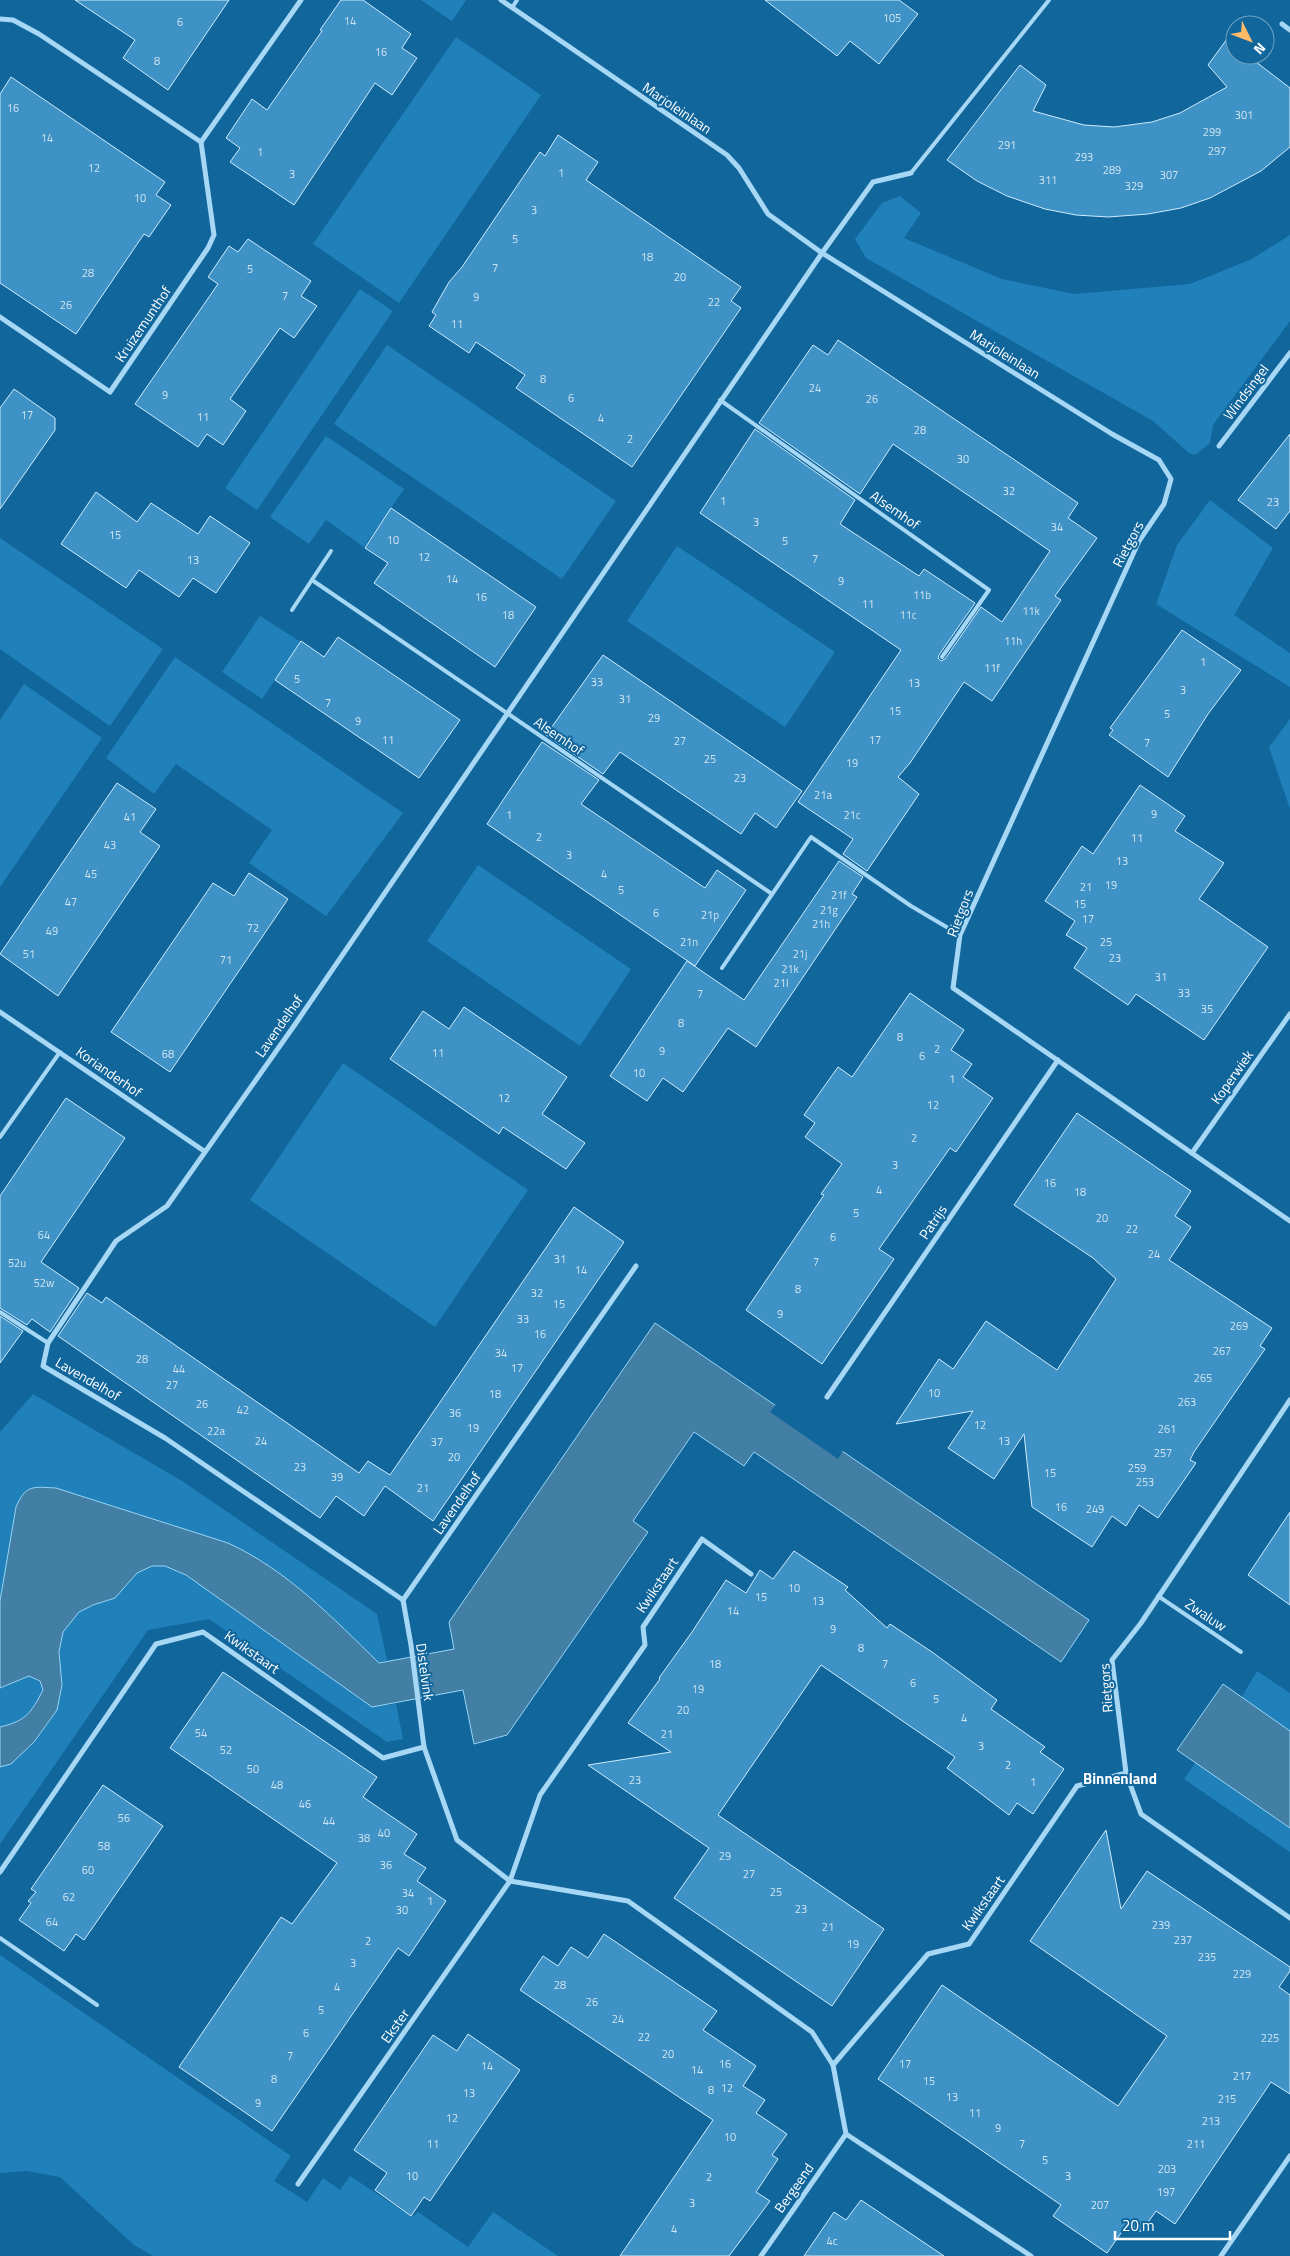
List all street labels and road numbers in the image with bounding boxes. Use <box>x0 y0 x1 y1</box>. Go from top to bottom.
street label: Marjoleinlaan <box>638 77 716 139</box>
street label: Kruizemunthof <box>109 281 176 366</box>
street label: Marjoleinlaan <box>966 324 1045 384</box>
street label: Windsingel <box>1218 359 1274 424</box>
street label: Alsemhof <box>866 485 925 535</box>
street label: Rietgors <box>1107 517 1148 571</box>
street label: Alsemhof <box>530 711 589 760</box>
street label: Rietgors <box>941 886 978 940</box>
street label: Lavendelhof <box>249 990 308 1061</box>
street label: Korianderhof <box>72 1041 147 1102</box>
street label: Koperwiek <box>1205 1045 1258 1108</box>
street label: Patrijs <box>913 1200 952 1243</box>
street label: Lavendelhof <box>52 1351 125 1406</box>
street label: Lavendelhof <box>427 1467 486 1538</box>
street label: Kwikstaart <box>630 1553 683 1617</box>
street label: Zwaluw <box>1181 1593 1232 1636</box>
street label: Kwikstaart <box>220 1625 284 1678</box>
street label: Distelvink <box>411 1642 440 1702</box>
street label: Rietgors <box>1093 1663 1118 1713</box>
street label: Kwikstaart <box>956 1871 1009 1935</box>
street label: Ekster <box>375 2004 414 2047</box>
street label: Bergeend <box>769 2158 818 2217</box>

